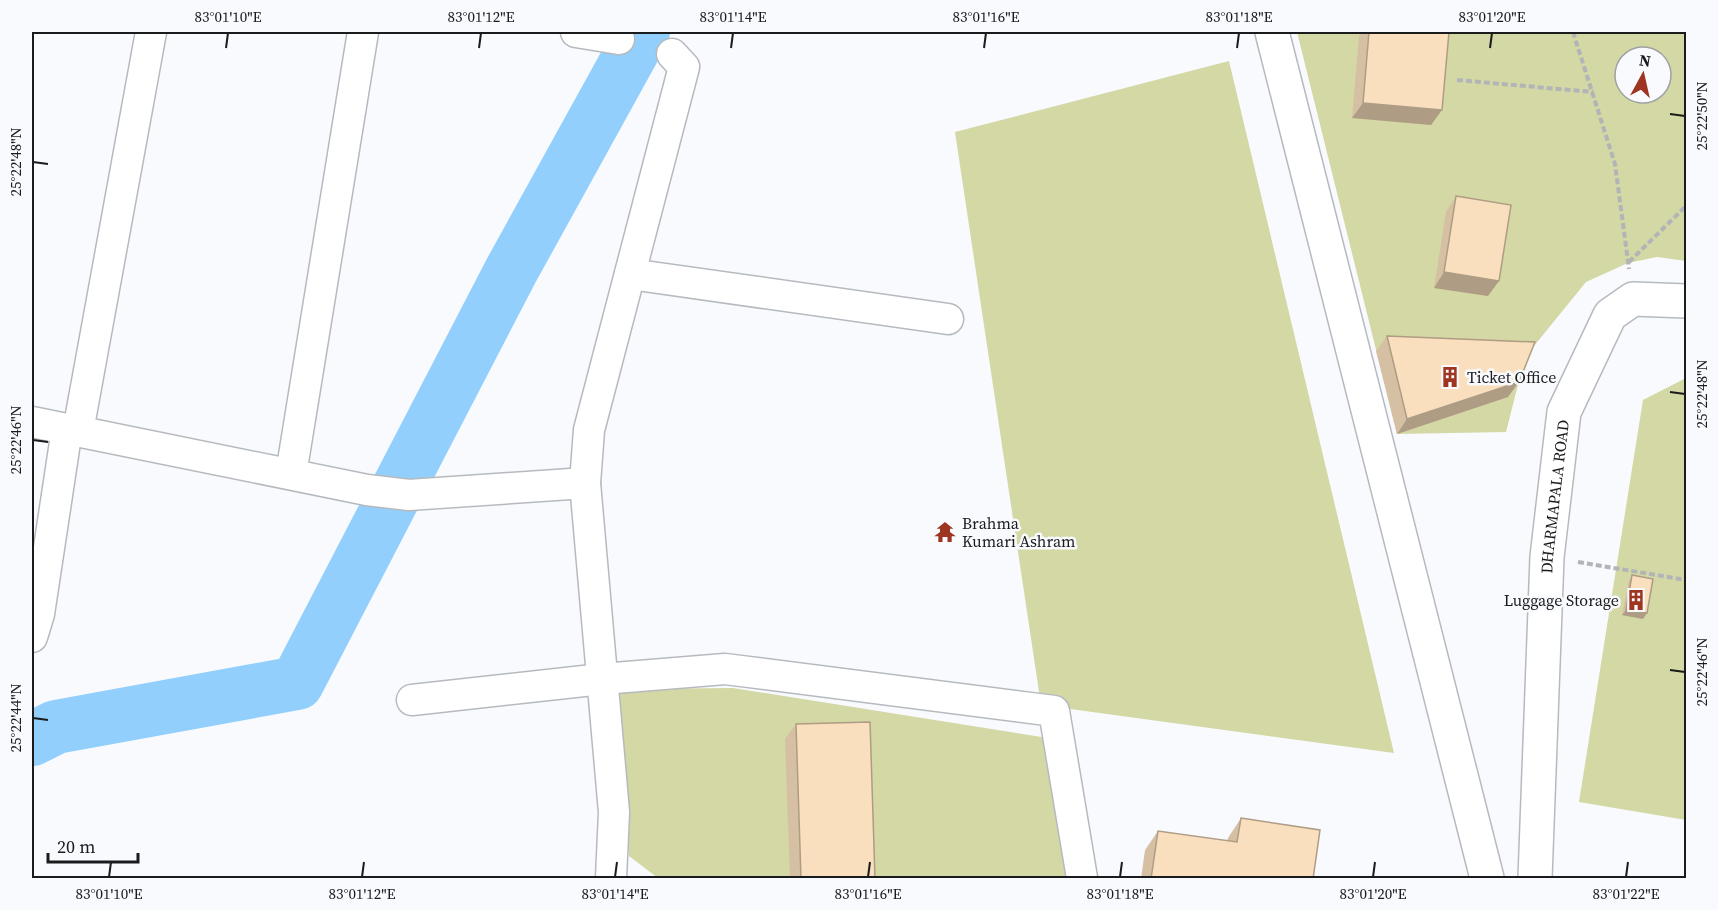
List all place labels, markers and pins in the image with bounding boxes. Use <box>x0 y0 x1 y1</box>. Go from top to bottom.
building icon: Ticket Office <box>1438 365 1462 389</box>
place label: Ticket Office <box>1467 366 1556 388</box>
place label: Brahma Kumari Ashram <box>962 512 1076 552</box>
temple icon: Brahma Kumari Ashram <box>933 520 957 544</box>
building icon: Luggage Storage <box>1624 588 1648 612</box>
place label: Luggage Storage <box>1504 589 1619 611</box>

